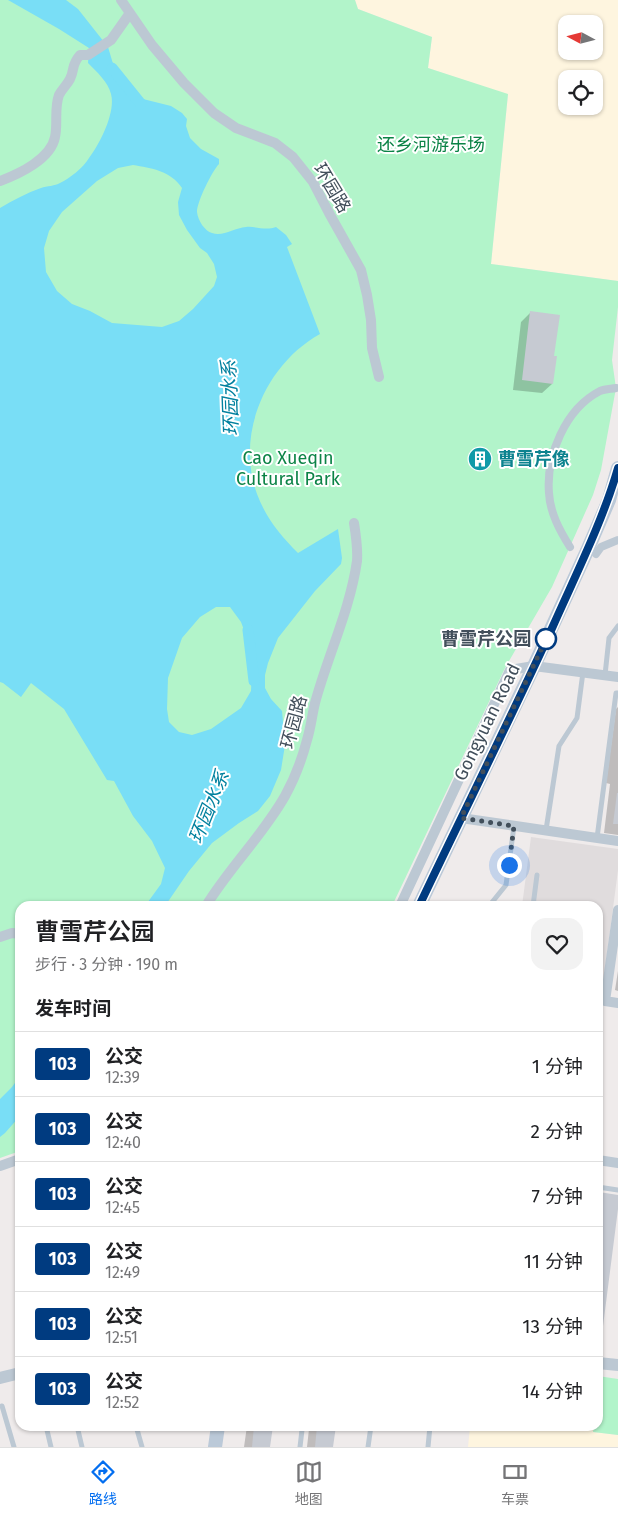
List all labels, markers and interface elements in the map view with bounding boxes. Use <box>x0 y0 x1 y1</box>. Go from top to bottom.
north arrow <box>558 15 602 60</box>
map controls <box>558 15 603 115</box>
button: locate <box>558 70 603 115</box>
park label: 还乡河游乐场 <box>377 134 485 156</box>
street label: 环园路 <box>309 159 355 217</box>
water label: 环园水系 <box>217 359 243 436</box>
building icon: 曹雪芹像 <box>467 446 493 472</box>
park label: Cao Xueqin Cultural Park <box>236 447 341 490</box>
place label: 曹雪芹像 <box>498 448 570 470</box>
place label: 曹雪芹公园 <box>441 628 531 650</box>
marker: 曹雪芹公园 <box>535 628 557 650</box>
street label: Gongyuan Road <box>449 660 525 784</box>
street label: 环园路 <box>276 693 312 751</box>
water label: 环园水系 <box>184 767 234 847</box>
your location <box>497 853 522 878</box>
text: 曹雪芹公园 <box>35 918 155 946</box>
button: heart <box>531 918 583 970</box>
text: 步行 · 3 分钟 · 190 m <box>35 955 178 974</box>
text: 发车时间 <box>35 997 111 1020</box>
text: 公交 <box>105 1045 143 1068</box>
text: 103 <box>48 1053 77 1075</box>
text: 1 分钟 <box>532 1055 583 1078</box>
text: 12:39 <box>105 1068 140 1087</box>
text: 公交 <box>105 1110 143 1133</box>
text: 103 <box>48 1118 77 1140</box>
text: 2 分钟 <box>531 1120 583 1143</box>
text: 12:40 <box>105 1133 141 1152</box>
text: 公交 <box>105 1175 143 1198</box>
text: 103 <box>48 1183 77 1205</box>
text: 7 分钟 <box>532 1185 583 1208</box>
text: 12:45 <box>105 1198 140 1217</box>
text: 公交 <box>105 1240 143 1263</box>
text: 103 <box>48 1248 77 1270</box>
text: 11 分钟 <box>524 1250 583 1273</box>
text: 12:49 <box>105 1263 140 1282</box>
text: 公交 <box>105 1305 143 1328</box>
text: 103 <box>48 1313 77 1335</box>
text: 13 分钟 <box>522 1315 583 1338</box>
text: 12:51 <box>105 1328 138 1347</box>
text: 公交 <box>105 1370 143 1393</box>
text: 103 <box>48 1378 77 1400</box>
text: 14 分钟 <box>522 1380 583 1403</box>
text: 12:52 <box>105 1393 140 1412</box>
tab: 路线 <box>89 1458 117 1508</box>
tab: 地图 <box>295 1458 323 1508</box>
tab: 车票 <box>501 1458 529 1508</box>

